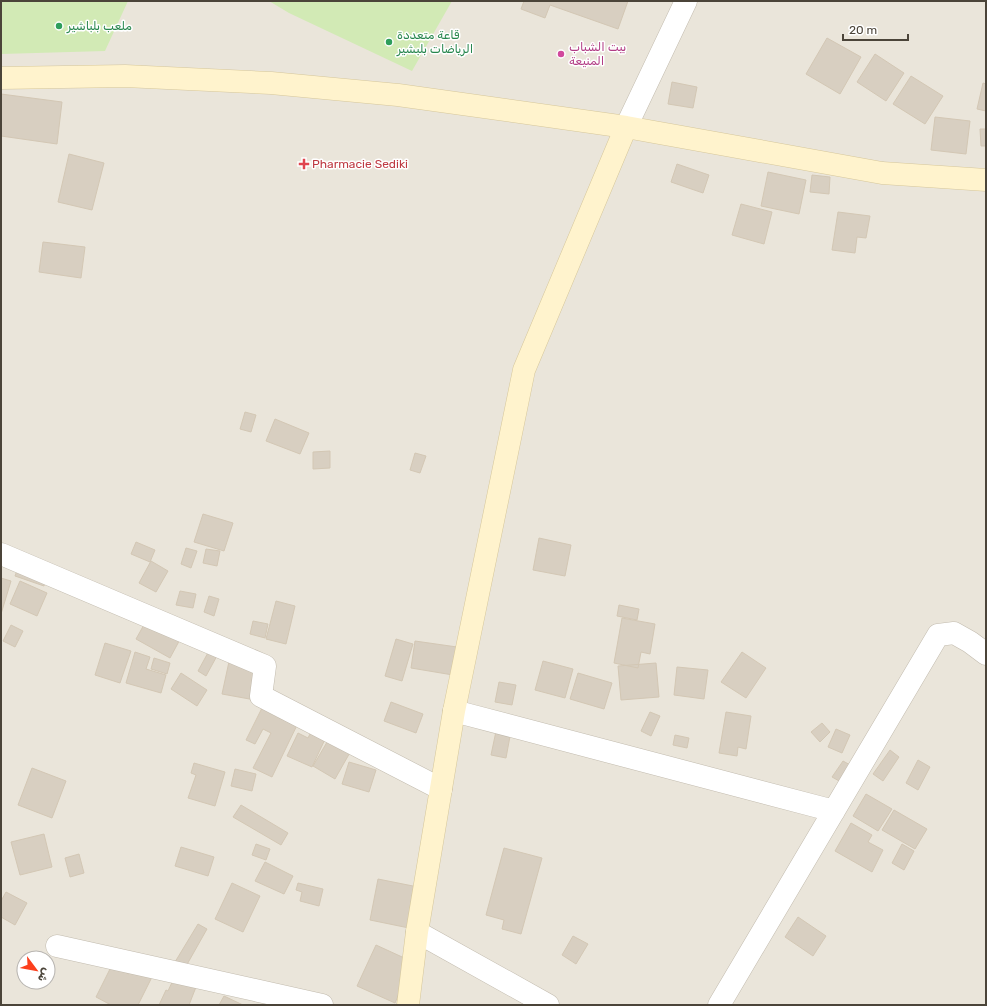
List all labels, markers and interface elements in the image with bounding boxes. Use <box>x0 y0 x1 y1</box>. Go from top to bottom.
scale bar <box>843 16 908 42</box>
place label: ملعب بلباشير <box>66 19 132 34</box>
marker: ملعب بلباشير <box>54 21 64 31</box>
text: 20 m <box>849 23 877 37</box>
place label: قاعة متعددة الرياضات بلبشير <box>396 28 473 57</box>
marker: قاعة متعددة الرياضات بلبشير <box>384 37 394 47</box>
place label: بيت الشباب المنيعة <box>569 40 626 68</box>
marker: بيت الشباب المنيعة <box>556 49 566 59</box>
place label: Pharmacie Sediki <box>312 157 408 171</box>
marker: Pharmacie Sediki <box>299 159 309 169</box>
north arrow <box>16 950 56 990</box>
text: ش <box>35 966 53 984</box>

